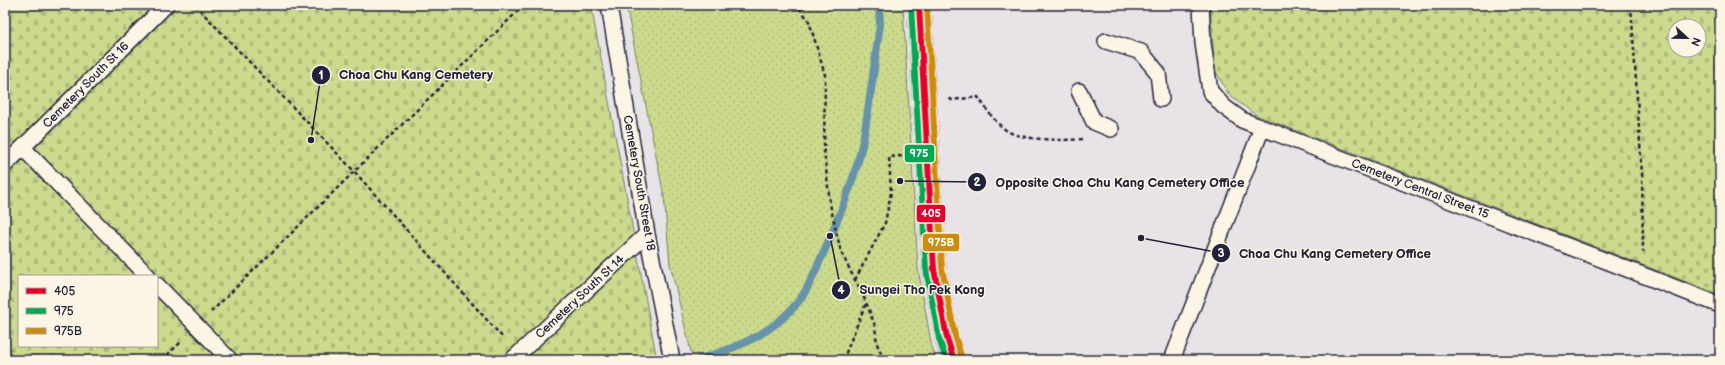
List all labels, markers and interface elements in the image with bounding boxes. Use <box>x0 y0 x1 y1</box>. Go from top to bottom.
north arrow <box>1667 18 1707 58</box>
text: N <box>1688 35 1703 48</box>
street label: Cemetery South St 16 <box>40 39 132 131</box>
callout: Choa Chu Kang Cemetery <box>311 62 501 87</box>
text: Choa Chu Kang Cemetery <box>339 67 493 83</box>
text: 1 <box>318 68 324 83</box>
street label: Cemetery South Street 18 <box>620 114 658 252</box>
line badge: 975 <box>904 144 935 163</box>
text: 975 <box>910 147 929 160</box>
street label: Cemetery Central Street 15 <box>1349 156 1491 222</box>
callout: Opposite Choa Chu Kang Cemetery Office <box>967 170 1252 195</box>
text: 2 <box>973 175 981 190</box>
text: Opposite Choa Chu Kang Cemetery Office <box>996 175 1245 191</box>
line badge: 405 <box>916 204 946 223</box>
text: 405 <box>921 207 941 220</box>
line badge: 975B <box>922 233 960 252</box>
text: 975B <box>928 236 955 249</box>
callout: Choa Chu Kang Cemetery Office <box>1211 240 1439 265</box>
text: 3 <box>1217 246 1225 261</box>
text: Choa Chu Kang Cemetery Office <box>1239 246 1432 262</box>
street label: Cemetery South St 14 <box>533 252 628 342</box>
legend <box>18 275 158 347</box>
callout: Sungei Tho Pek Kong <box>831 277 993 302</box>
text: Sungei Tho Pek Kong <box>859 282 985 298</box>
text: 4 <box>837 283 845 298</box>
text: 405 <box>54 284 75 299</box>
text: 975 <box>54 304 74 319</box>
text: 975B <box>54 324 82 339</box>

